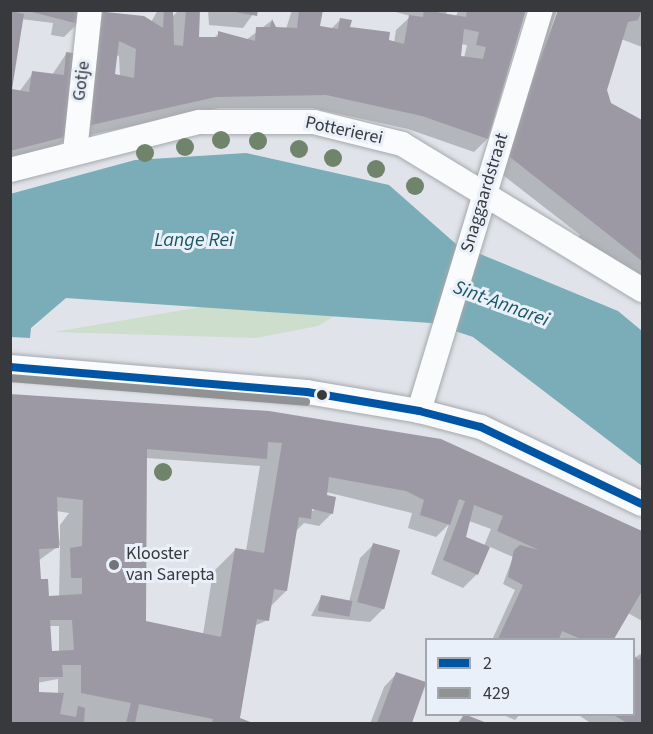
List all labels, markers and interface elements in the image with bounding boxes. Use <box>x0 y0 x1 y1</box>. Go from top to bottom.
street label: Gotje <box>69 60 95 102</box>
street label: Potterierei <box>303 112 385 150</box>
street label: Snaggaardstraat <box>457 131 513 255</box>
water label: Lange Rei <box>154 228 234 252</box>
water label: Sint-Annarei <box>450 276 552 332</box>
unlabelled marker <box>316 389 328 401</box>
place label: Klooster van Sarepta <box>126 544 215 586</box>
marker: Klooster van Sarepta <box>107 558 121 572</box>
legend <box>425 638 635 716</box>
text: 2 <box>483 651 492 676</box>
text: 429 <box>483 681 510 706</box>

